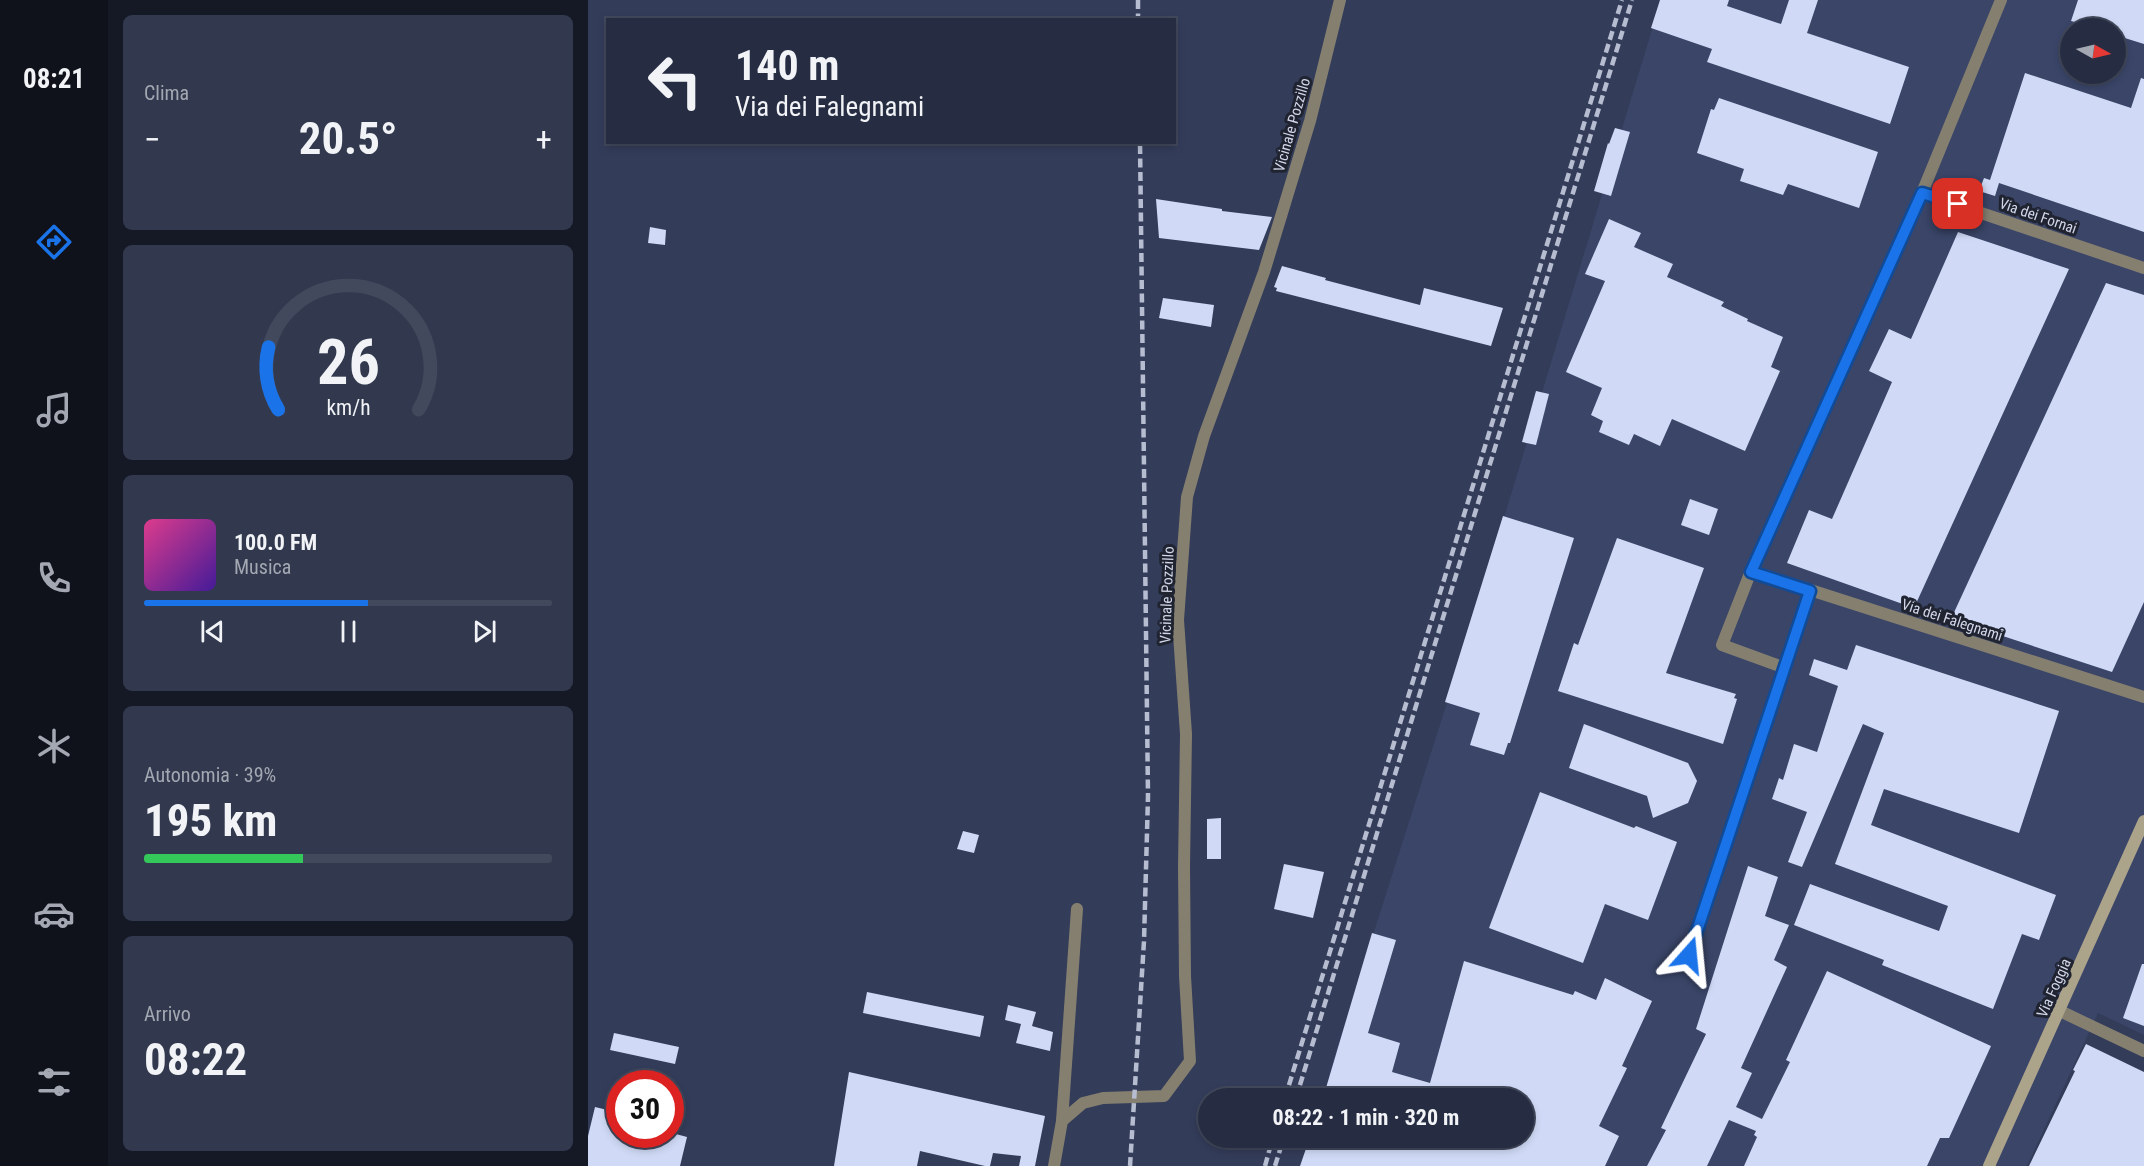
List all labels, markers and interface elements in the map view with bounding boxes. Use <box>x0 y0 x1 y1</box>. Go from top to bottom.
north arrow <box>2060 18 2126 84</box>
map controls <box>2060 18 2126 84</box>
text: 140 m <box>735 41 840 90</box>
icon: left <box>636 42 714 120</box>
text: 08:21 <box>23 63 85 95</box>
street label: Vicinale Pozzillo <box>1270 76 1314 174</box>
text: Clima <box>144 81 189 105</box>
text: Via dei Falegnami <box>735 91 924 123</box>
text: 20.5° <box>299 112 397 165</box>
text: − <box>144 120 161 159</box>
text: + <box>536 120 552 159</box>
pin <box>1932 178 1983 229</box>
icon: arrive <box>1941 187 1974 220</box>
street label: Via dei Fornai <box>1997 194 2079 238</box>
icon: directions <box>33 221 75 263</box>
text: 26 <box>316 326 380 399</box>
icon: music <box>33 389 75 431</box>
text: km/h <box>326 395 370 420</box>
text: 100.0 FM <box>234 530 317 555</box>
street label: Vicinale Pozzillo <box>1156 546 1178 644</box>
text: Musica <box>234 555 291 579</box>
icon: phone <box>33 557 75 599</box>
street label: Via dei Falegnami <box>1899 595 2005 645</box>
icon: previous <box>196 615 229 648</box>
icon: pause <box>332 615 365 648</box>
icon: next <box>468 615 501 648</box>
icon: climate <box>33 725 75 767</box>
text: Autonomia · 39% <box>144 763 276 787</box>
text: 195 km <box>144 794 277 847</box>
icon: car <box>33 893 75 935</box>
position arrow <box>1657 923 1721 987</box>
street label: Via Foggia <box>2033 956 2075 1020</box>
text: Arrivo <box>144 1002 191 1026</box>
text: 08:22 <box>144 1033 247 1086</box>
icon: filters <box>33 1061 75 1103</box>
speed limit sign: 30 <box>606 1070 684 1148</box>
text: 08:22 · 1 min · 320 m <box>1273 1105 1459 1130</box>

